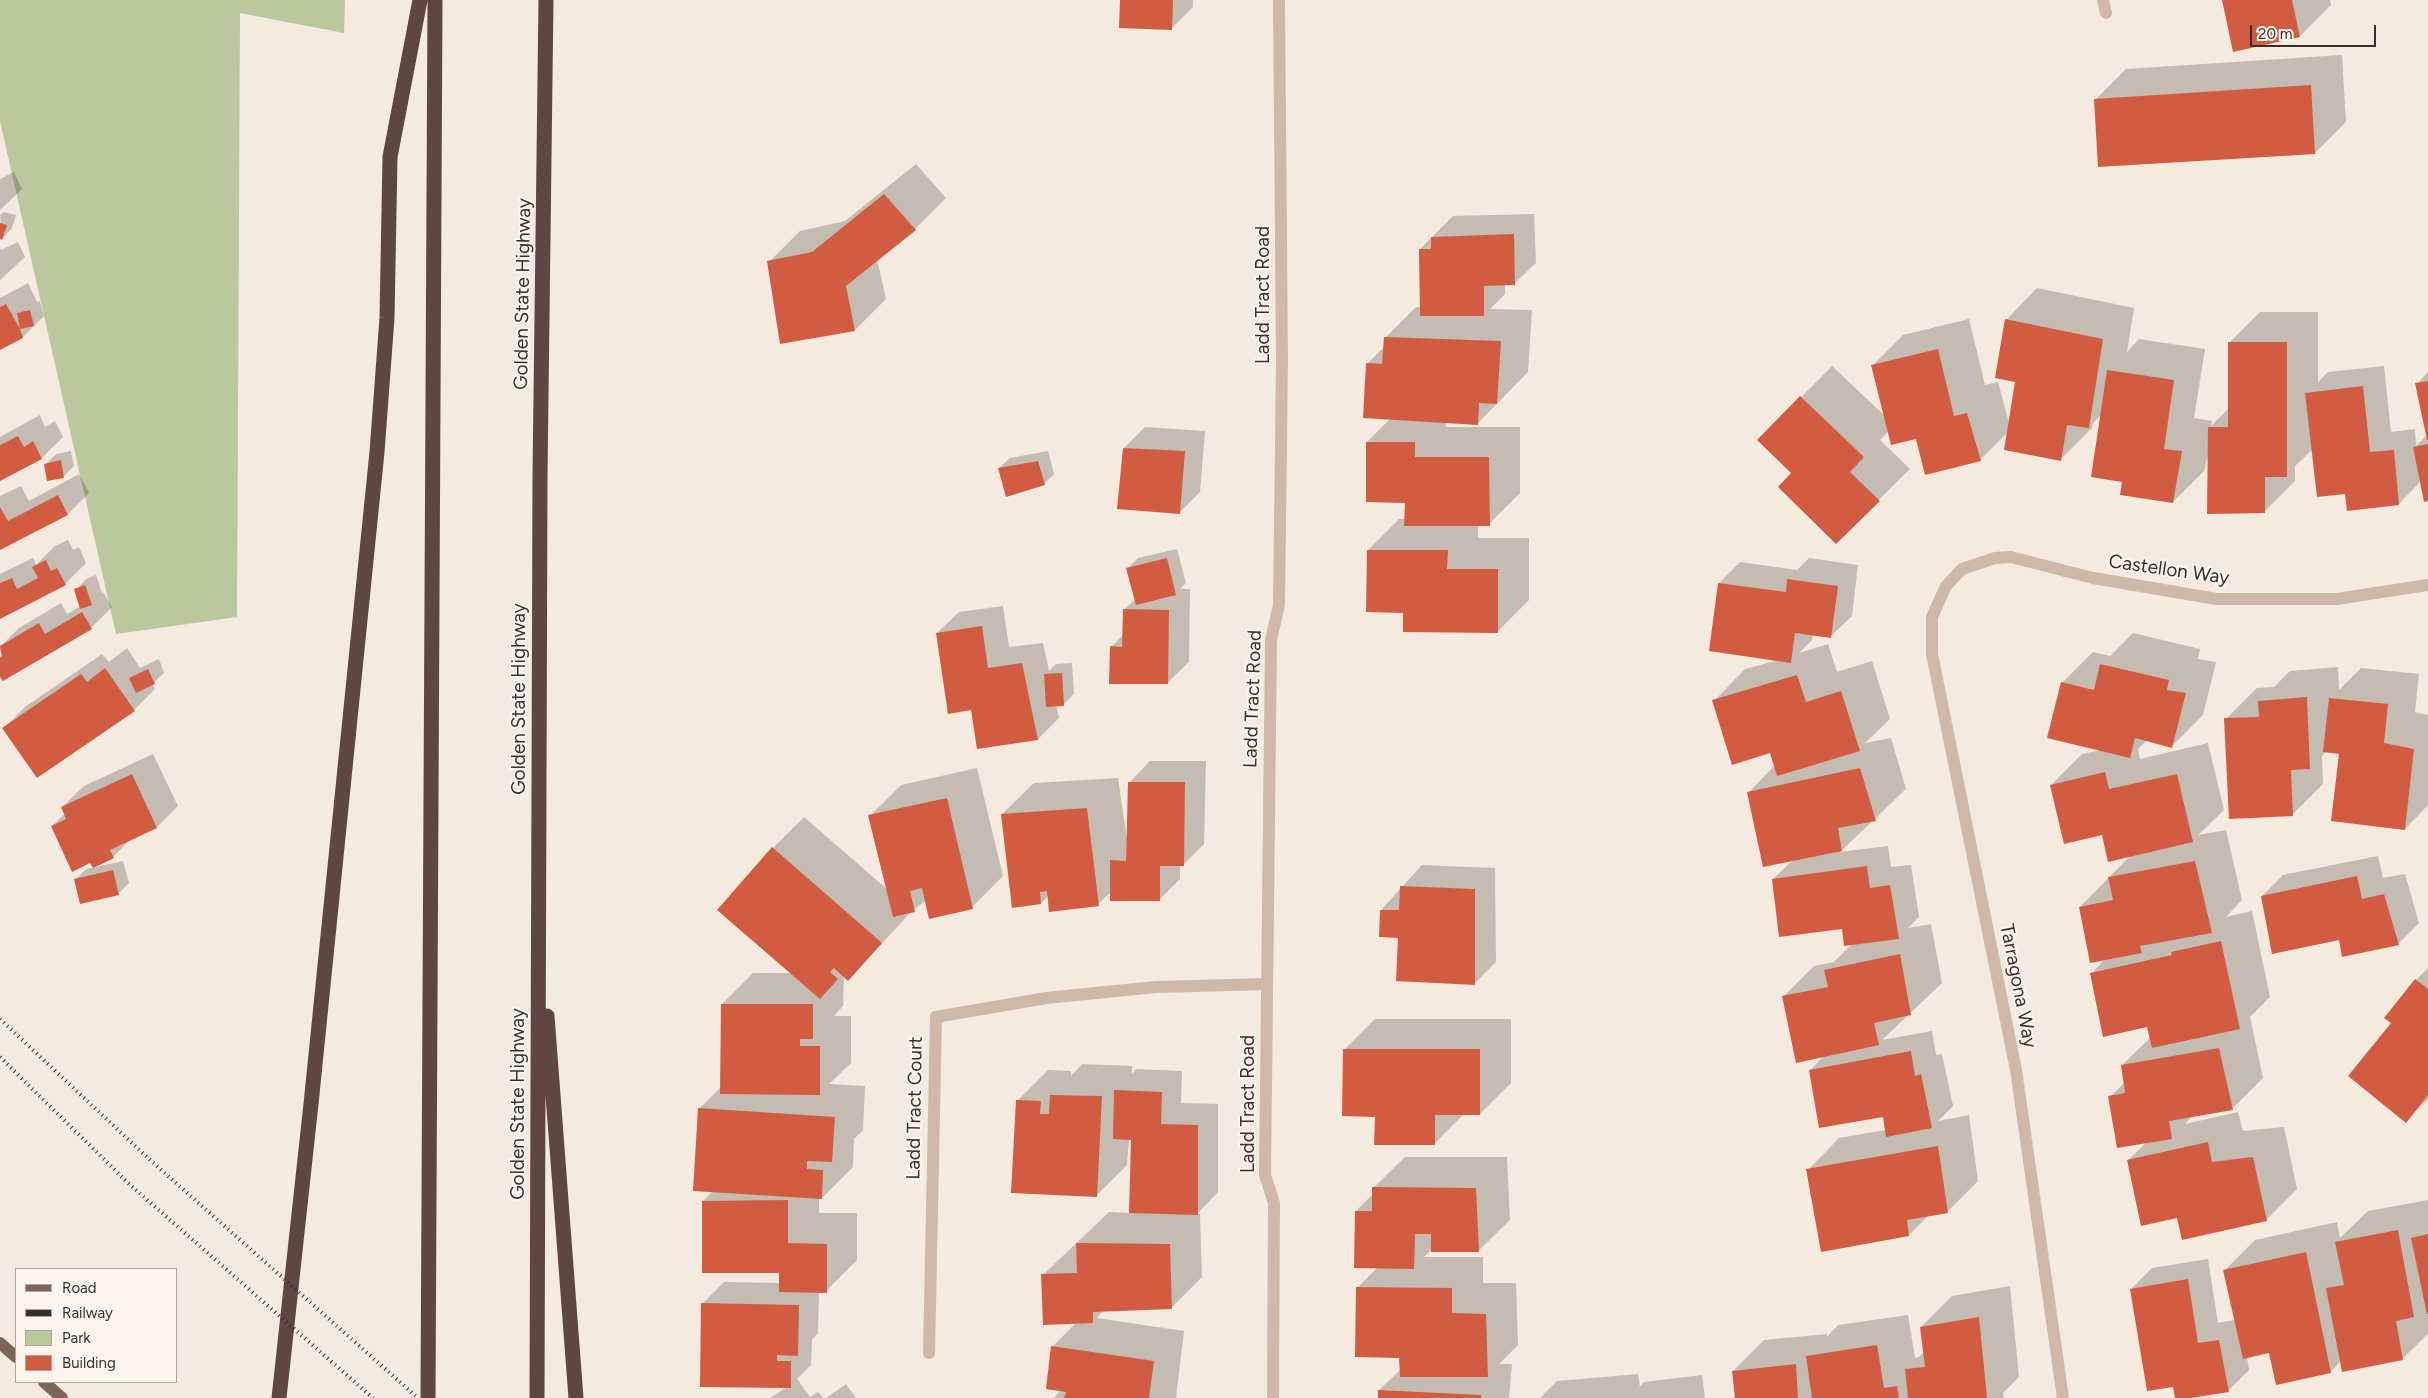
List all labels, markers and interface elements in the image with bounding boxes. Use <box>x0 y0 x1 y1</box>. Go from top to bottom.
scale bar <box>2253 15 2379 47</box>
text: 20 m <box>2258 25 2292 43</box>
street label: Golden State Highway <box>510 198 536 390</box>
street label: Ladd Tract Road <box>1252 226 1274 364</box>
street label: Castellon Way <box>2107 550 2231 590</box>
street label: Golden State Highway <box>508 603 530 795</box>
street label: Ladd Tract Road <box>1239 630 1267 768</box>
street label: Tarragona Way <box>1995 922 2041 1050</box>
street label: Golden State Highway <box>507 1008 529 1200</box>
street label: Ladd Tract Road <box>1237 1035 1259 1173</box>
street label: Ladd Tract Court <box>902 1036 928 1180</box>
legend <box>15 1268 178 1383</box>
text: Road <box>62 1279 97 1297</box>
text: Railway <box>62 1304 113 1322</box>
text: Park <box>62 1329 91 1347</box>
text: Building <box>62 1354 116 1372</box>

